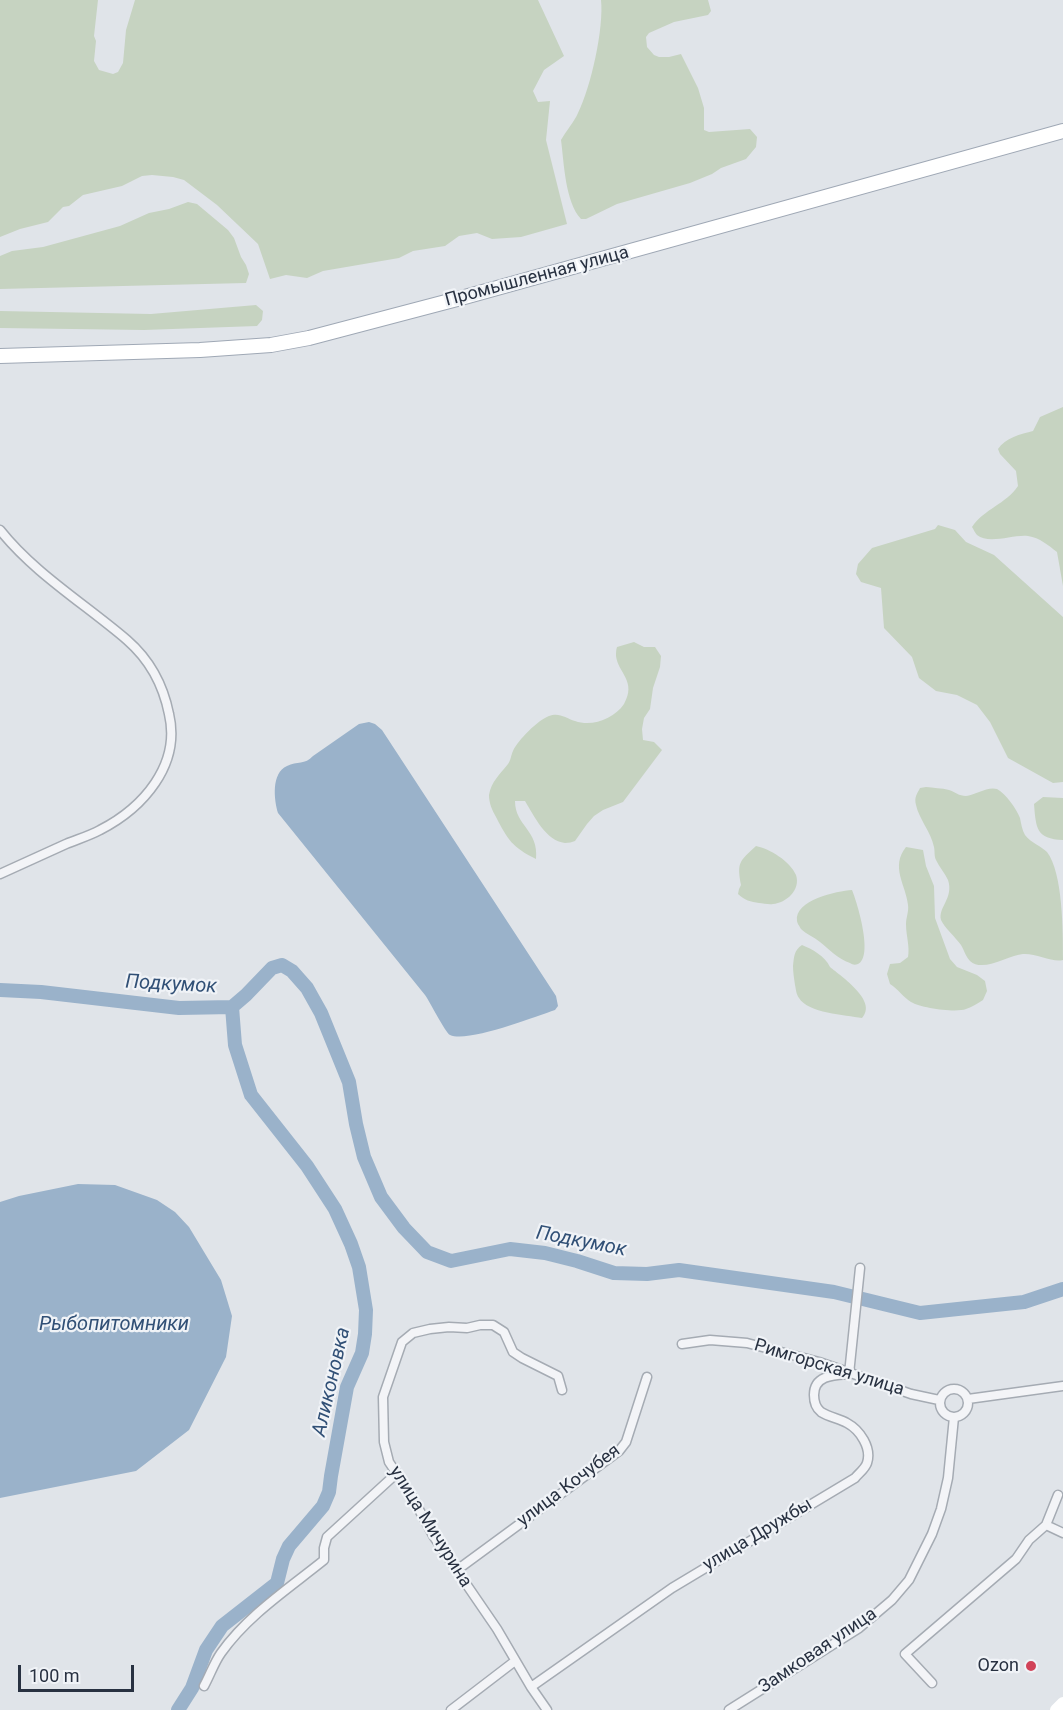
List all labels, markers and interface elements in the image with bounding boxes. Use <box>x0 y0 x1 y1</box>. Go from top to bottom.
street label: Промышленная улица <box>443 242 631 312</box>
water label: Подкумок <box>125 971 217 999</box>
water label: Подкумок <box>534 1221 628 1263</box>
water label: Рыбопитомники <box>39 1313 189 1337</box>
water label: Аликоновка <box>308 1325 356 1439</box>
street label: Римгорская улица <box>751 1335 907 1401</box>
street label: улица Кочубея <box>513 1440 625 1532</box>
street label: улица Мичурина <box>384 1462 476 1592</box>
street label: улица Дружбы <box>699 1494 817 1576</box>
street label: Замковая улица <box>755 1604 881 1698</box>
scale bar <box>21 1653 136 1691</box>
place label: Ozon <box>978 1655 1019 1677</box>
marker: Ozon <box>1024 1659 1038 1673</box>
text: 100 m <box>29 1665 80 1686</box>

